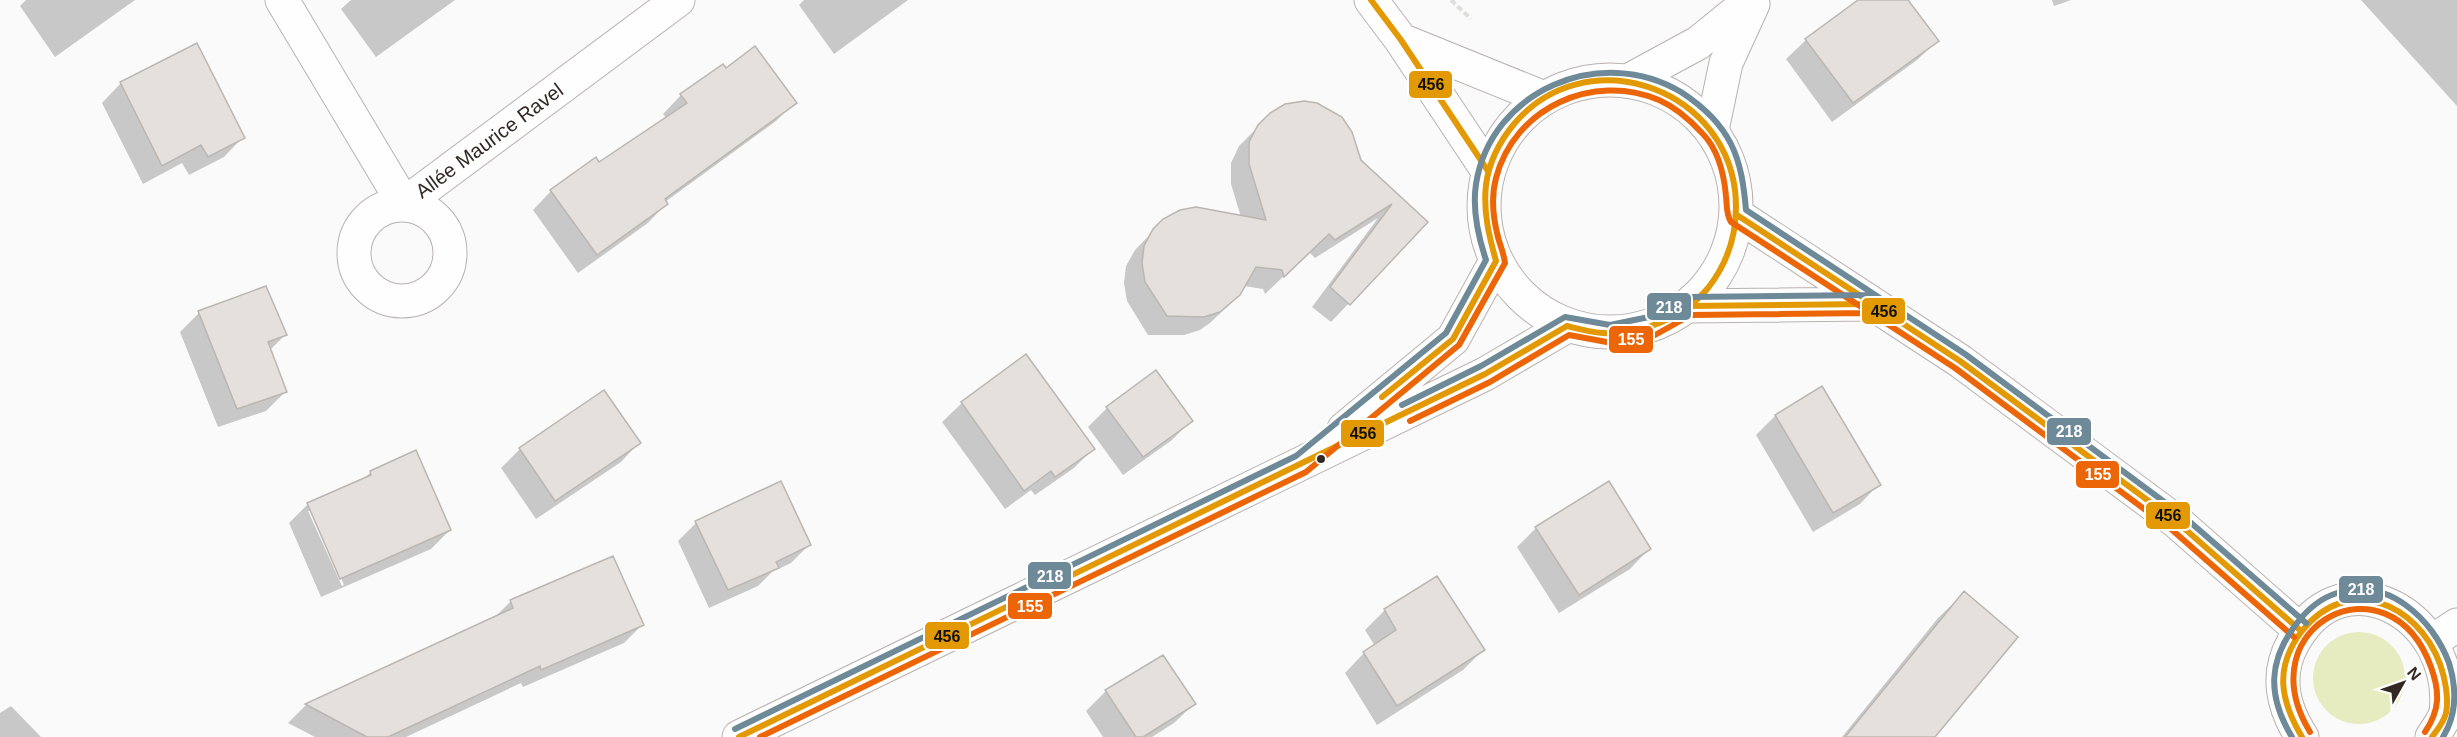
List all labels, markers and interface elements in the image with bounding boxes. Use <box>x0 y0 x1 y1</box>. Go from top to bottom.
line badge: 456 <box>1408 70 1453 99</box>
text: 456 <box>1418 76 1444 93</box>
street label: Allée Maurice Ravel <box>411 79 567 202</box>
line badge: 218 <box>1646 292 1692 321</box>
line badge: 456 <box>1861 297 1906 325</box>
text: 218 <box>1656 299 1682 316</box>
text: 456 <box>1871 303 1897 320</box>
line badge: 155 <box>1608 325 1654 354</box>
text: 155 <box>1618 331 1644 348</box>
line badge: 218 <box>2046 417 2092 446</box>
line badge: 456 <box>1340 419 1385 448</box>
text: 218 <box>2056 423 2082 440</box>
text: 456 <box>1350 425 1376 442</box>
unlabelled marker <box>1315 453 1327 465</box>
line badge: 155 <box>2075 460 2120 489</box>
text: 155 <box>2085 466 2111 483</box>
line badge: 456 <box>2145 501 2191 530</box>
text: 456 <box>2155 507 2181 524</box>
line badge: 218 <box>1027 561 1072 590</box>
text: 218 <box>1037 568 1063 585</box>
line badge: 218 <box>2338 575 2384 604</box>
text: 218 <box>2348 581 2374 598</box>
line badge: 155 <box>1007 592 1053 620</box>
text: 155 <box>1017 598 1043 615</box>
line badge: 456 <box>924 621 970 650</box>
text: 456 <box>934 628 960 645</box>
north arrow <box>2373 653 2433 713</box>
text: N <box>2404 664 2424 684</box>

